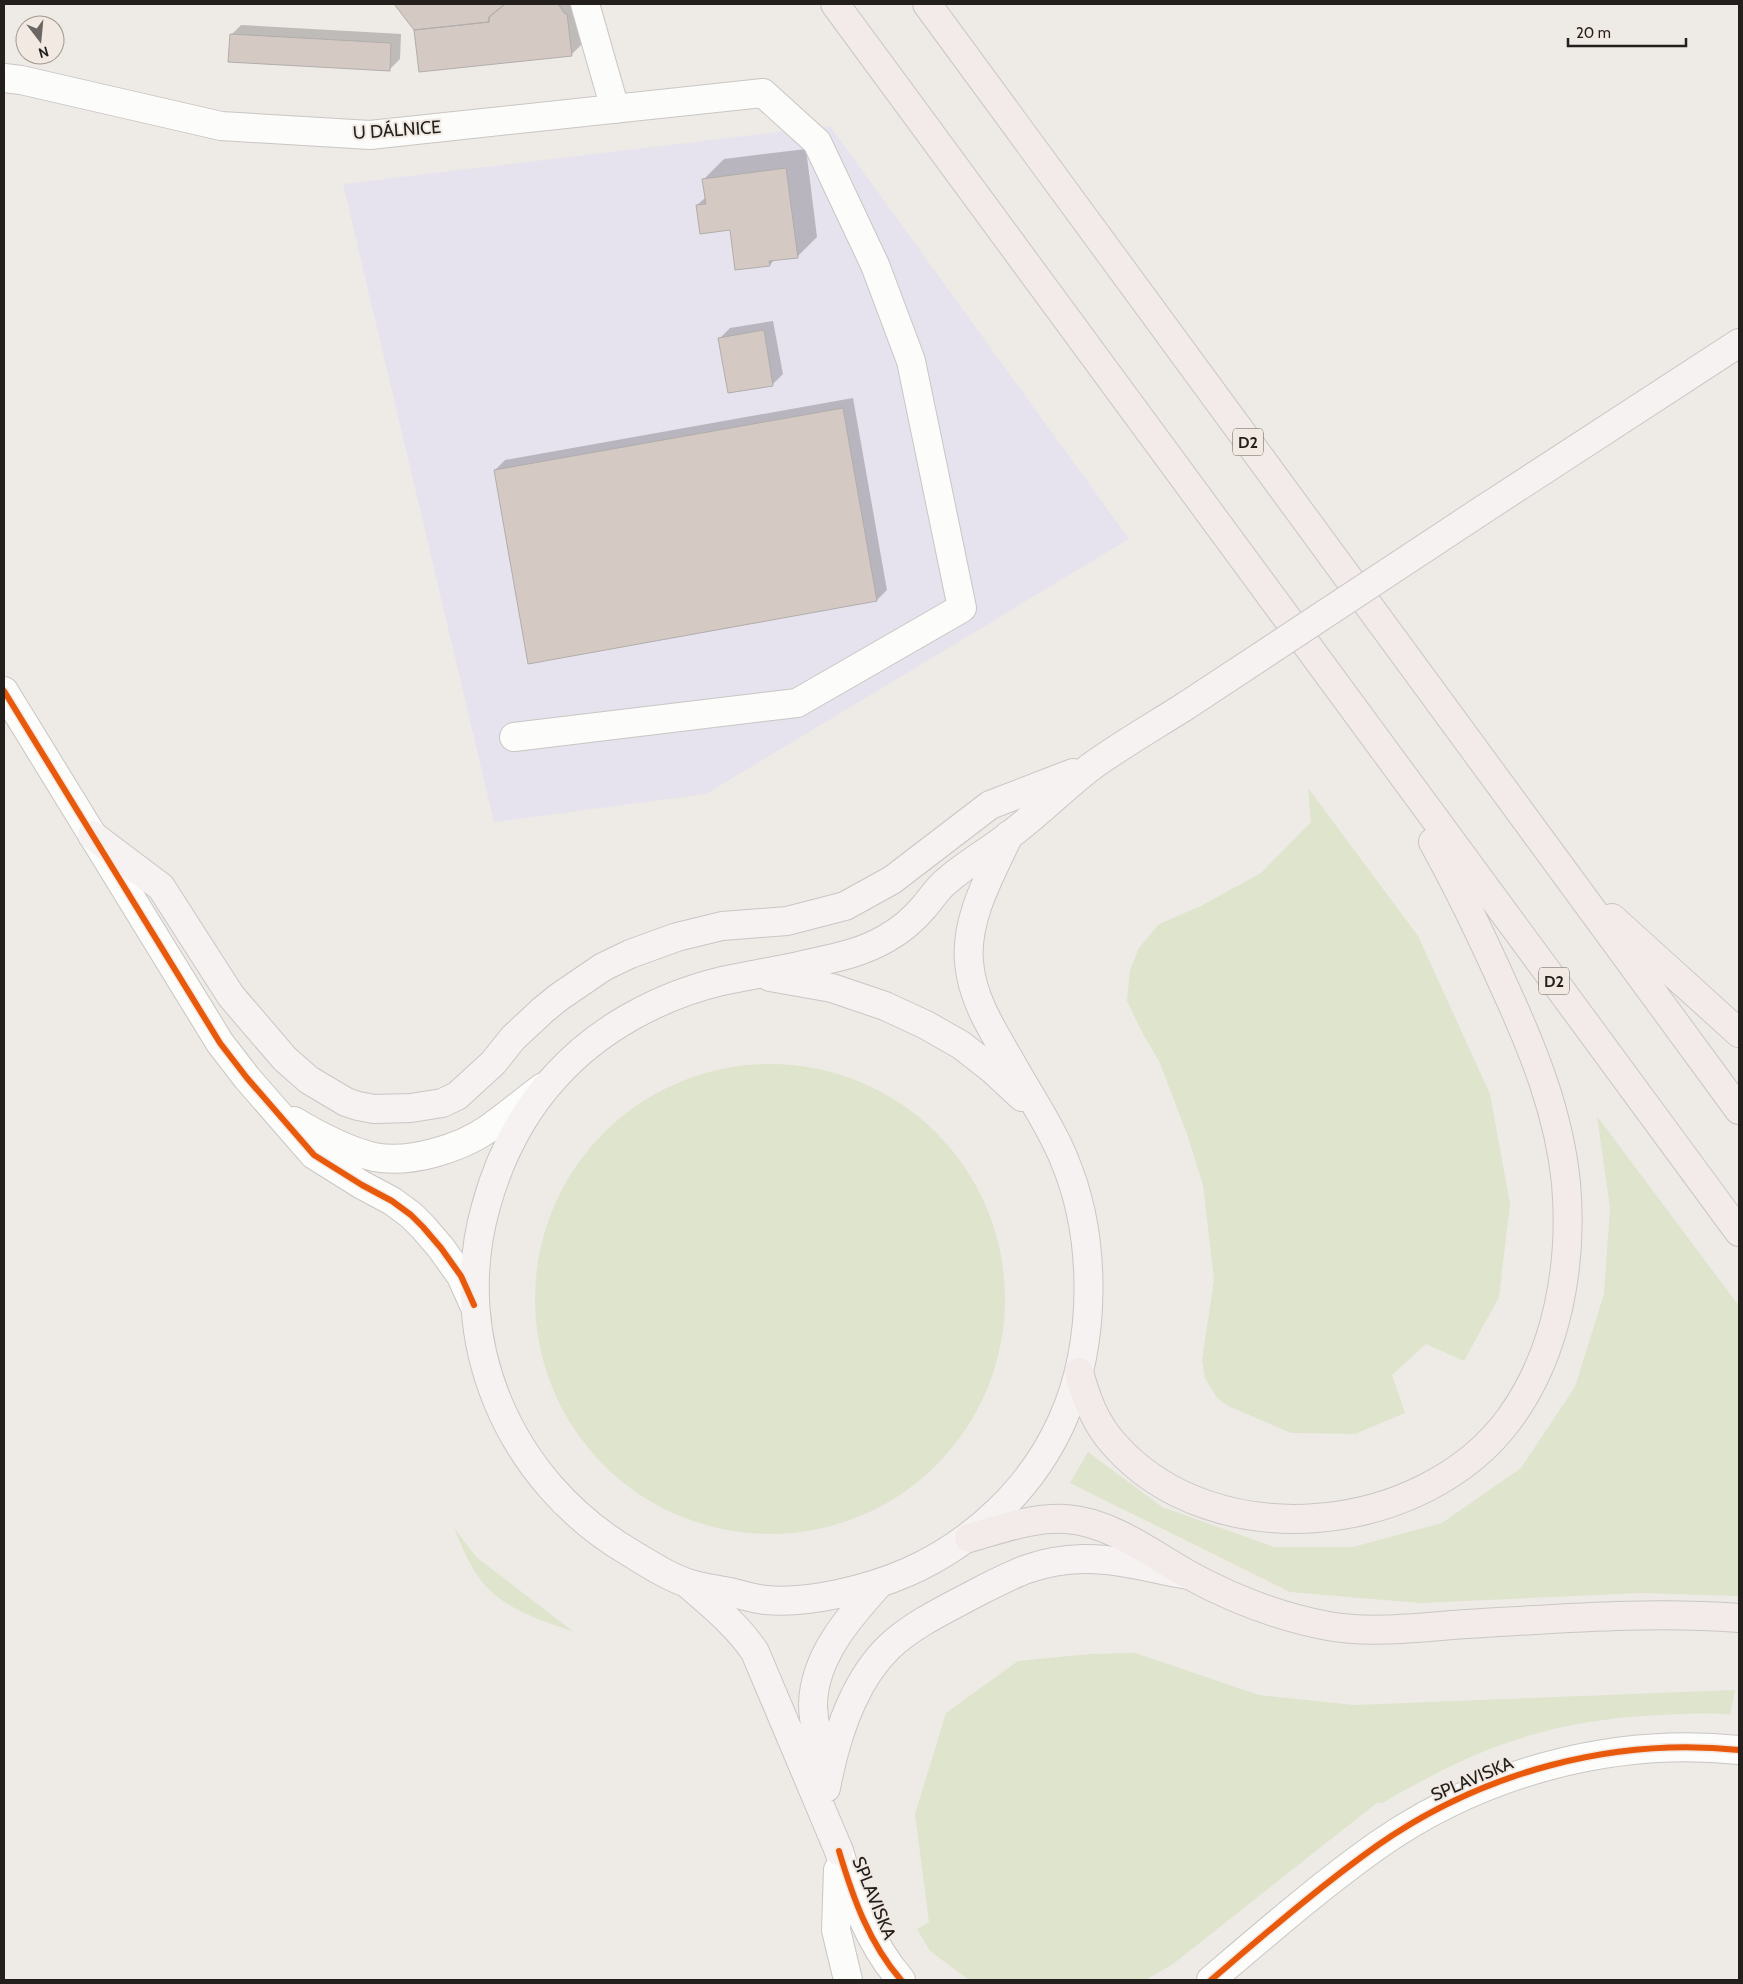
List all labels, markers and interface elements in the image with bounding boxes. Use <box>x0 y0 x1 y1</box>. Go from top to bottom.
north arrow <box>15 15 65 65</box>
scale bar <box>1568 15 1686 47</box>
text: 20 m <box>1576 24 1611 42</box>
text: N <box>36 42 51 63</box>
street label: U DÁLNICE <box>352 116 442 144</box>
road number: D2 <box>1233 428 1263 456</box>
road number: D2 <box>1539 968 1569 994</box>
street label: SPLAVISKA <box>1427 1752 1517 1806</box>
street label: SPLAVISKA <box>847 1853 901 1943</box>

